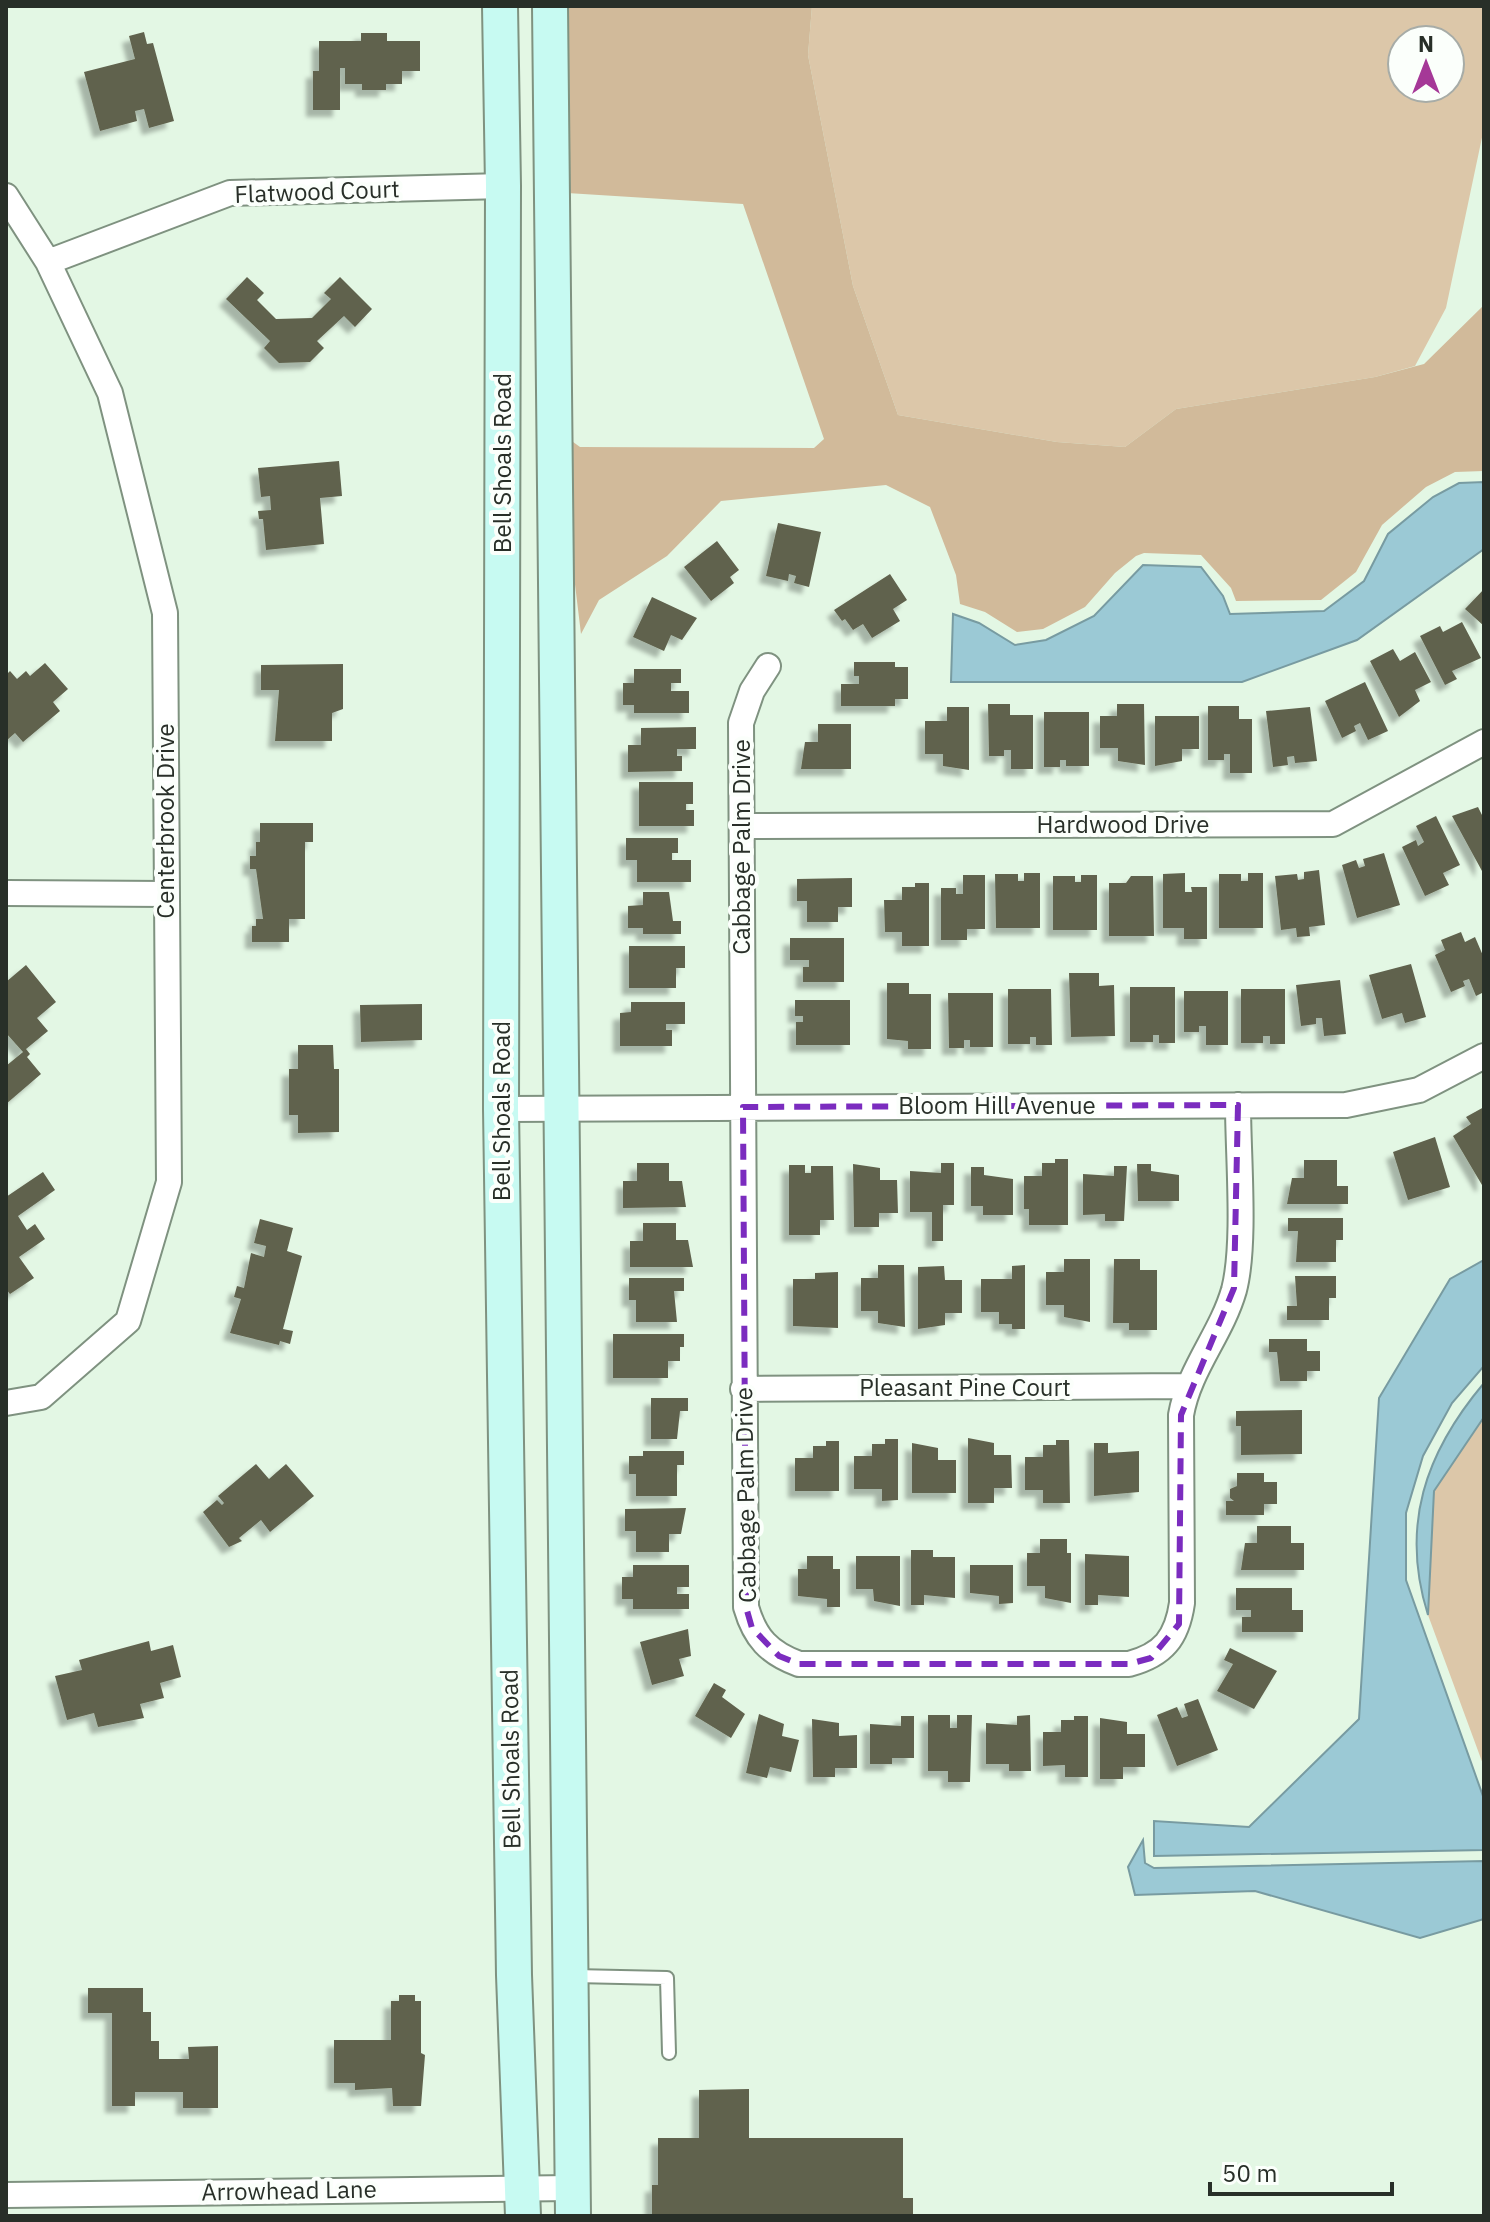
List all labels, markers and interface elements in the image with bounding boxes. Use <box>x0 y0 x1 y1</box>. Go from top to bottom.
north arrow <box>1386 24 1466 104</box>
text: N <box>1418 29 1434 58</box>
street label: Flatwood Court <box>234 172 400 210</box>
street label: Bell Shoals Road <box>486 373 518 553</box>
street label: Centerbrook Drive <box>149 723 181 919</box>
street label: Cabbage Palm Drive <box>725 739 757 955</box>
street label: Hardwood Drive <box>1037 808 1209 840</box>
street label: Bell Shoals Road <box>485 1021 517 1201</box>
street label: Bloom Hill Avenue <box>898 1089 1096 1121</box>
street label: Pleasant Pine Court <box>859 1371 1071 1403</box>
street label: Cabbage Palm Drive <box>727 1387 763 1603</box>
street label: Bell Shoals Road <box>492 1669 528 1849</box>
scale bar <box>1210 2146 1392 2196</box>
text: 50 m <box>1222 2157 1277 2189</box>
street label: Arrowhead Lane <box>201 2172 377 2208</box>

